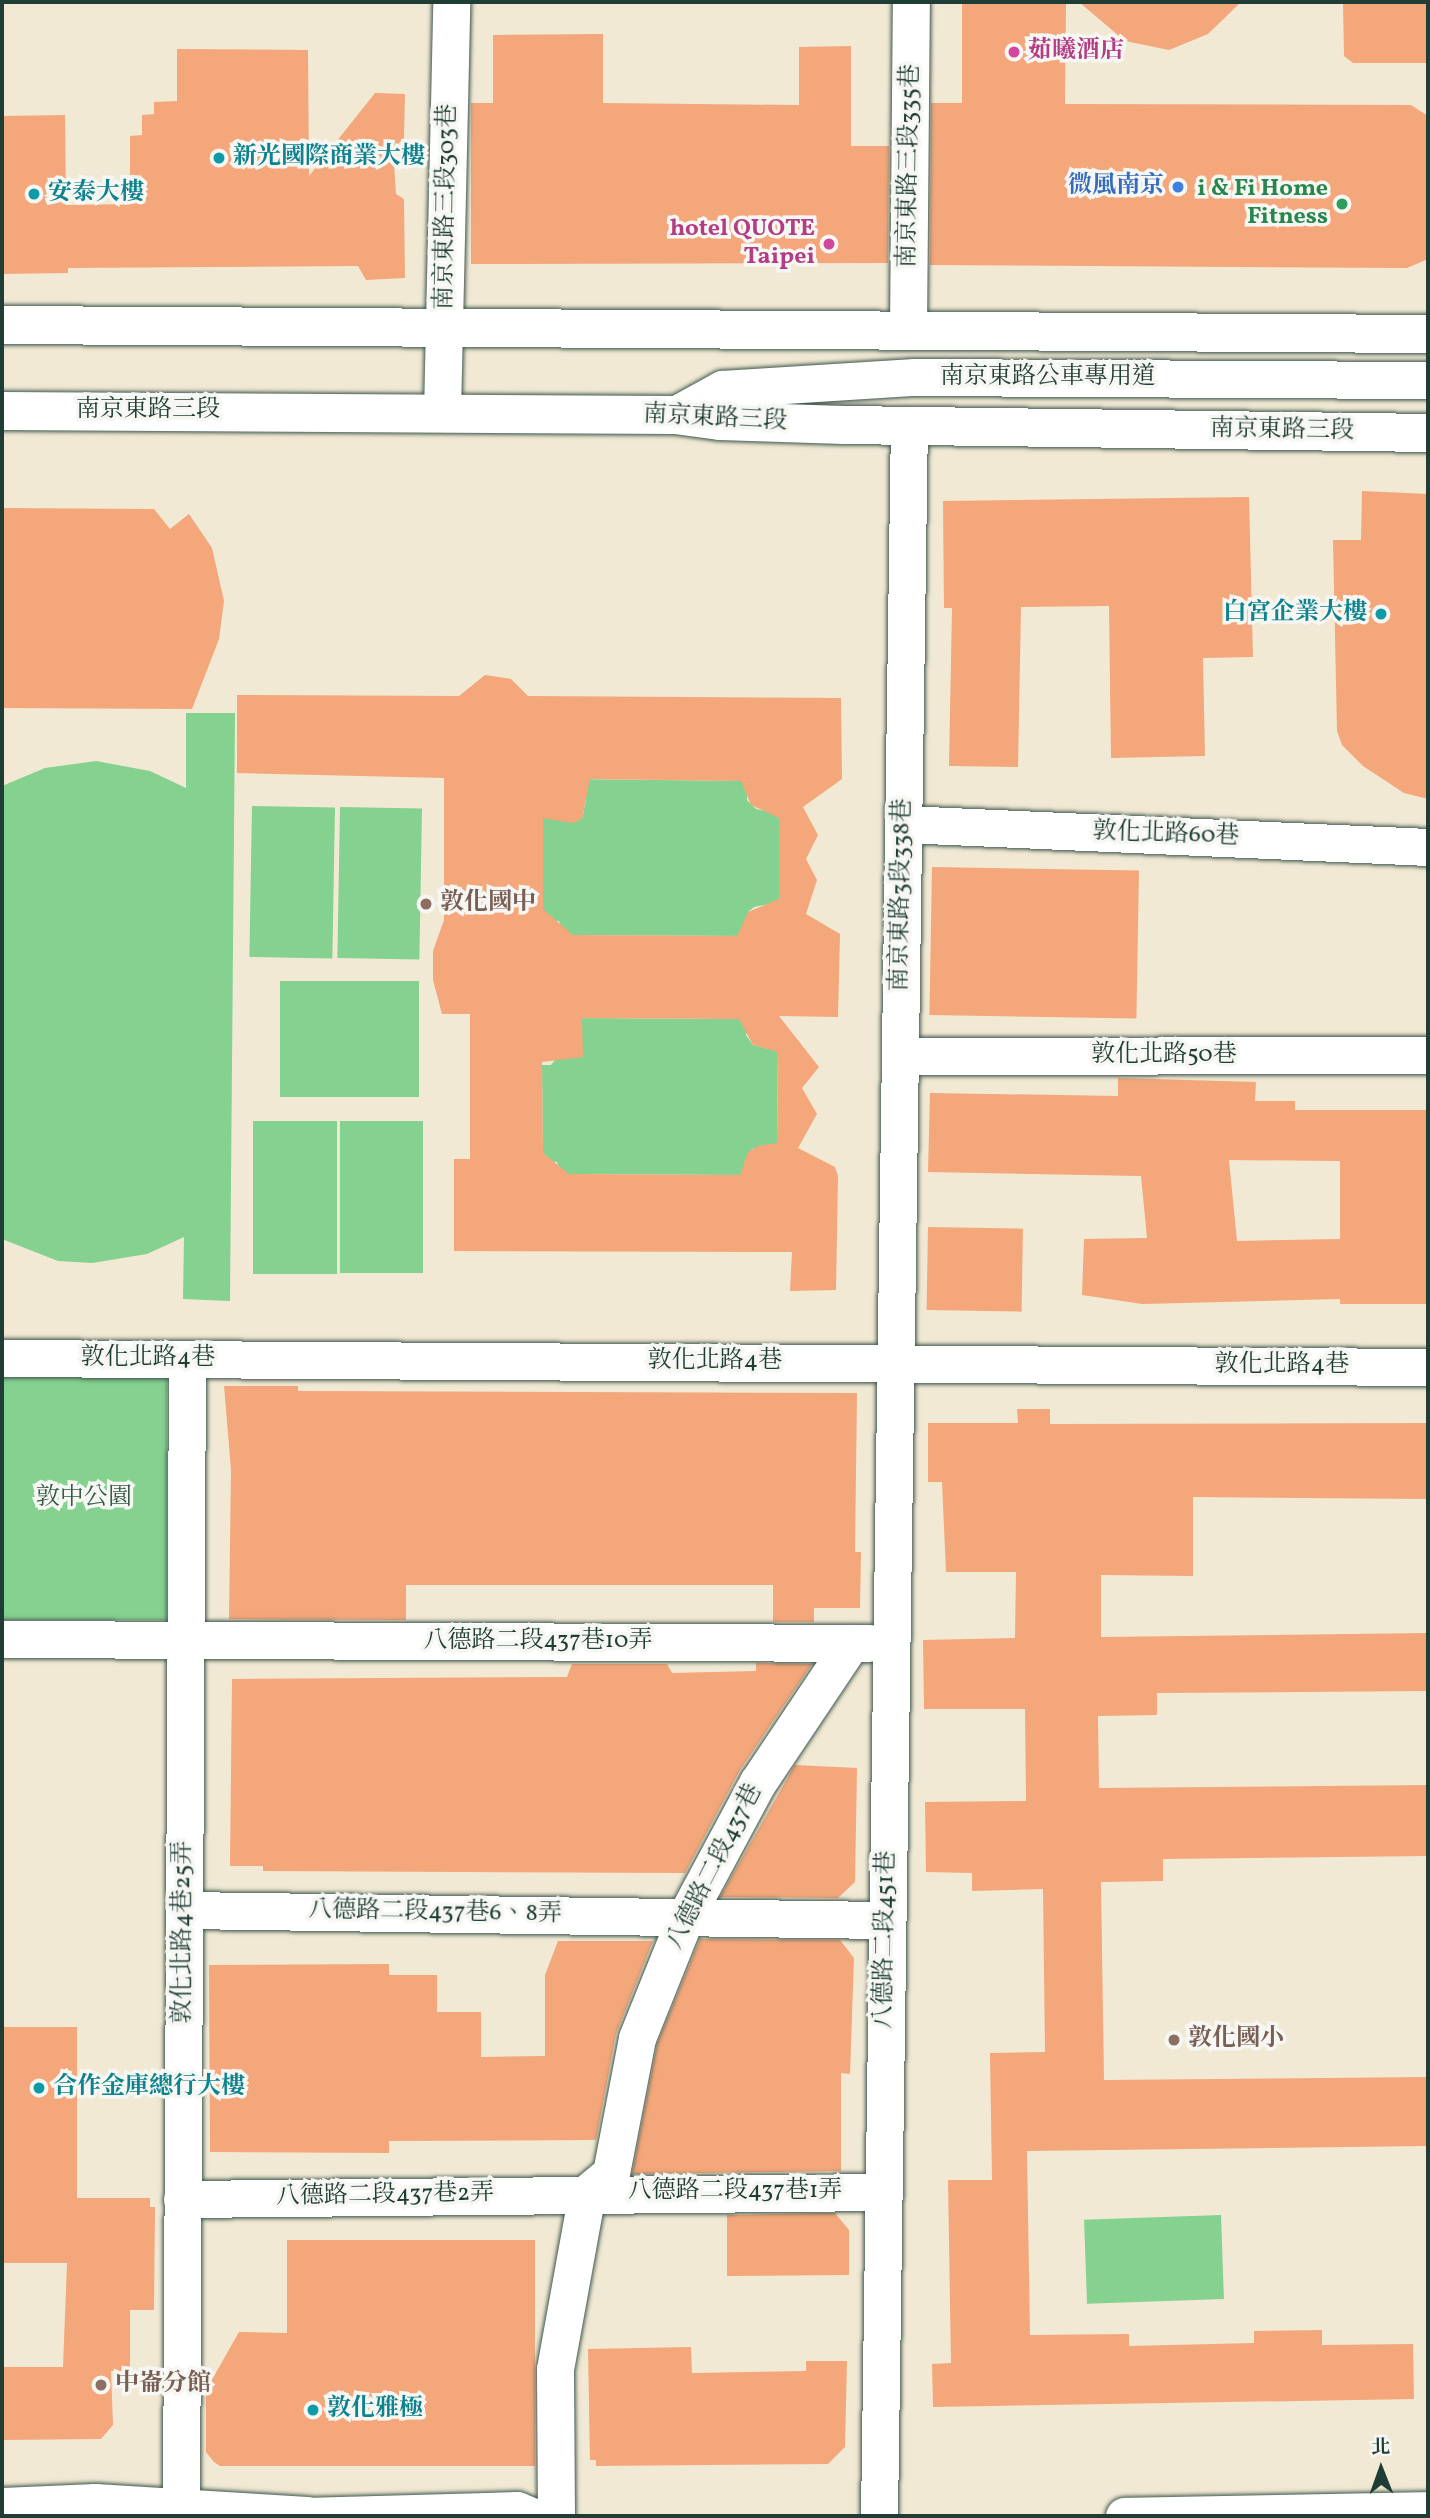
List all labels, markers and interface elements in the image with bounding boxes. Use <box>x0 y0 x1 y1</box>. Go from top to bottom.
place label: 茹曦酒店 <box>1028 38 1124 66</box>
marker: 茹曦酒店 <box>1006 44 1022 60</box>
street label: 南京東路三段335巷 <box>894 64 926 268</box>
street label: 南京東路三段303巷 <box>431 104 463 310</box>
place label: 新光國際商業大樓 <box>233 144 425 172</box>
marker: 新光國際商業大樓 <box>211 150 227 166</box>
place label: 微風南京 <box>1068 173 1164 201</box>
place label: i & Fi Home Fitness <box>1197 176 1328 232</box>
marker: 微風南京 <box>1170 179 1186 195</box>
place label: 安泰大樓 <box>48 180 144 208</box>
marker: 安泰大樓 <box>26 186 42 202</box>
marker: i & Fi Home Fitness <box>1334 196 1350 212</box>
place label: hotel QUOTE Taipei <box>670 216 815 272</box>
marker: hotel QUOTE Taipei <box>821 236 837 252</box>
street label: 南京東路公車專用道 <box>940 364 1156 392</box>
street label: 南京東路三段 <box>76 397 220 425</box>
street label: 南京東路三段 <box>642 401 788 437</box>
street label: 南京東路三段 <box>1210 415 1354 447</box>
place label: 白宮企業大樓 <box>1223 600 1367 628</box>
marker: 白宮企業大樓 <box>1373 606 1389 622</box>
street label: 南京東路3段338巷 <box>886 798 918 992</box>
street label: 敦化北路60巷 <box>1092 818 1240 852</box>
place label: 敦化國中 <box>440 890 536 918</box>
marker: 敦化國中 <box>418 896 434 912</box>
street label: 敦化北路50巷 <box>1091 1042 1237 1070</box>
street label: 敦化北路4巷 <box>81 1345 215 1373</box>
street label: 敦化北路4巷 <box>648 1348 782 1376</box>
street label: 敦化北路4巷 <box>1215 1352 1349 1380</box>
park label: 敦中公園 <box>36 1485 132 1513</box>
street label: 八德路二段437巷10弄 <box>423 1628 653 1656</box>
street label: 八德路二段437巷 <box>661 1780 769 1954</box>
street label: 敦化北路4巷25弄 <box>170 1841 198 2023</box>
street label: 八德路二段451巷 <box>870 1851 902 2029</box>
street label: 八德路二段437巷6、8弄 <box>308 1896 562 1930</box>
place label: 敦化國小 <box>1188 2026 1284 2054</box>
marker: 敦化國小 <box>1166 2032 1182 2048</box>
place label: 合作金庫總行大樓 <box>53 2074 245 2102</box>
marker: 合作金庫總行大樓 <box>31 2080 47 2096</box>
street label: 八德路二段437巷1弄 <box>628 2178 842 2206</box>
street label: 八德路二段437巷2弄 <box>276 2180 494 2212</box>
place label: 中崙分館 <box>115 2371 211 2399</box>
marker: 中崙分館 <box>93 2377 109 2393</box>
place label: 敦化雅極 <box>327 2396 423 2424</box>
marker: 敦化雅極 <box>305 2402 321 2418</box>
north arrow <box>1346 2434 1416 2504</box>
text: 北 <box>1371 2435 1390 2461</box>

